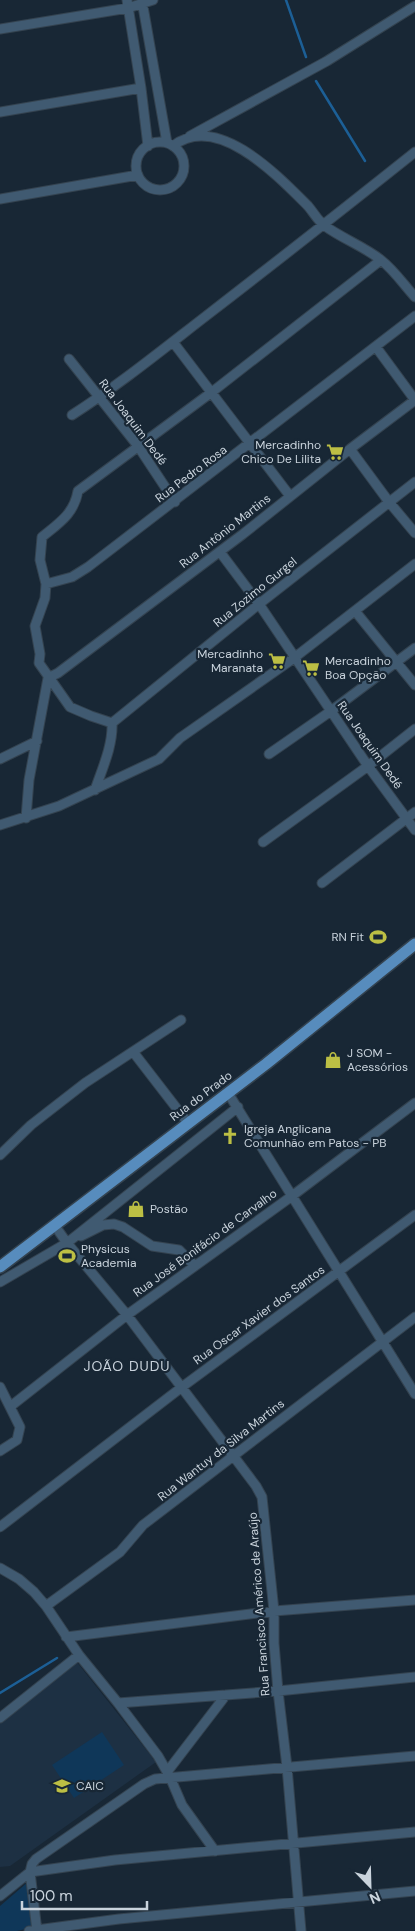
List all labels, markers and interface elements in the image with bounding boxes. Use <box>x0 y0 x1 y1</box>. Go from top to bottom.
street label: Rua Joaquim Dedé <box>95 376 171 468</box>
place label: Mercadinho Chico De Lilita <box>241 437 321 467</box>
street label: Rua Pedro Rosa <box>152 442 230 506</box>
supermarket icon: Mercadinho Chico De Lilita <box>325 442 345 462</box>
street label: Rua Antônio Martins <box>176 490 274 572</box>
street label: Rua Zozimo Gurgel <box>210 553 300 631</box>
place label: Mercadinho Maranata <box>197 646 263 676</box>
supermarket icon: Mercadinho Maranata <box>267 651 287 671</box>
place label: Mercadinho Boa Opção <box>325 653 391 683</box>
supermarket icon: Mercadinho Boa Opção <box>301 658 321 678</box>
street label: Rua Joaquim Dedé <box>334 698 406 792</box>
sports icon: RN Fit <box>368 927 388 947</box>
place label: RN Fit <box>331 929 364 945</box>
place label: J SOM - Acessórios <box>347 1045 408 1075</box>
shop icon: J SOM - Acessórios <box>323 1050 343 1070</box>
street label: Rua do Prado <box>167 1067 235 1125</box>
place label: Igreja Anglicana Comunhão em Patos - PB <box>244 1121 386 1151</box>
church icon: Igreja Anglicana Comunhão em Patos - PB <box>220 1126 240 1146</box>
street label: Rua José Bonifácio de Carvalho <box>130 1185 280 1301</box>
shop icon: Postão <box>126 1199 146 1219</box>
place label: Postão <box>150 1201 188 1217</box>
place label: Physicus Academia <box>81 1241 136 1271</box>
sports icon: Physicus Academia <box>57 1246 77 1266</box>
street label: Rua Oscar Xavier dos Santos <box>190 1262 328 1368</box>
district label: JOÃO DUDU <box>83 1357 171 1375</box>
street label: Rua Wantuy da Silva Martins <box>154 1395 288 1505</box>
street label: Rua Francisco Américo de Araújo <box>245 1512 273 1696</box>
school or university icon: CAIC <box>52 1776 72 1796</box>
place label: CAIC <box>76 1778 104 1794</box>
north arrow <box>345 1861 395 1911</box>
scale bar <box>22 1878 148 1910</box>
text: 100 m <box>30 1886 73 1906</box>
text: N <box>367 1888 383 1908</box>

